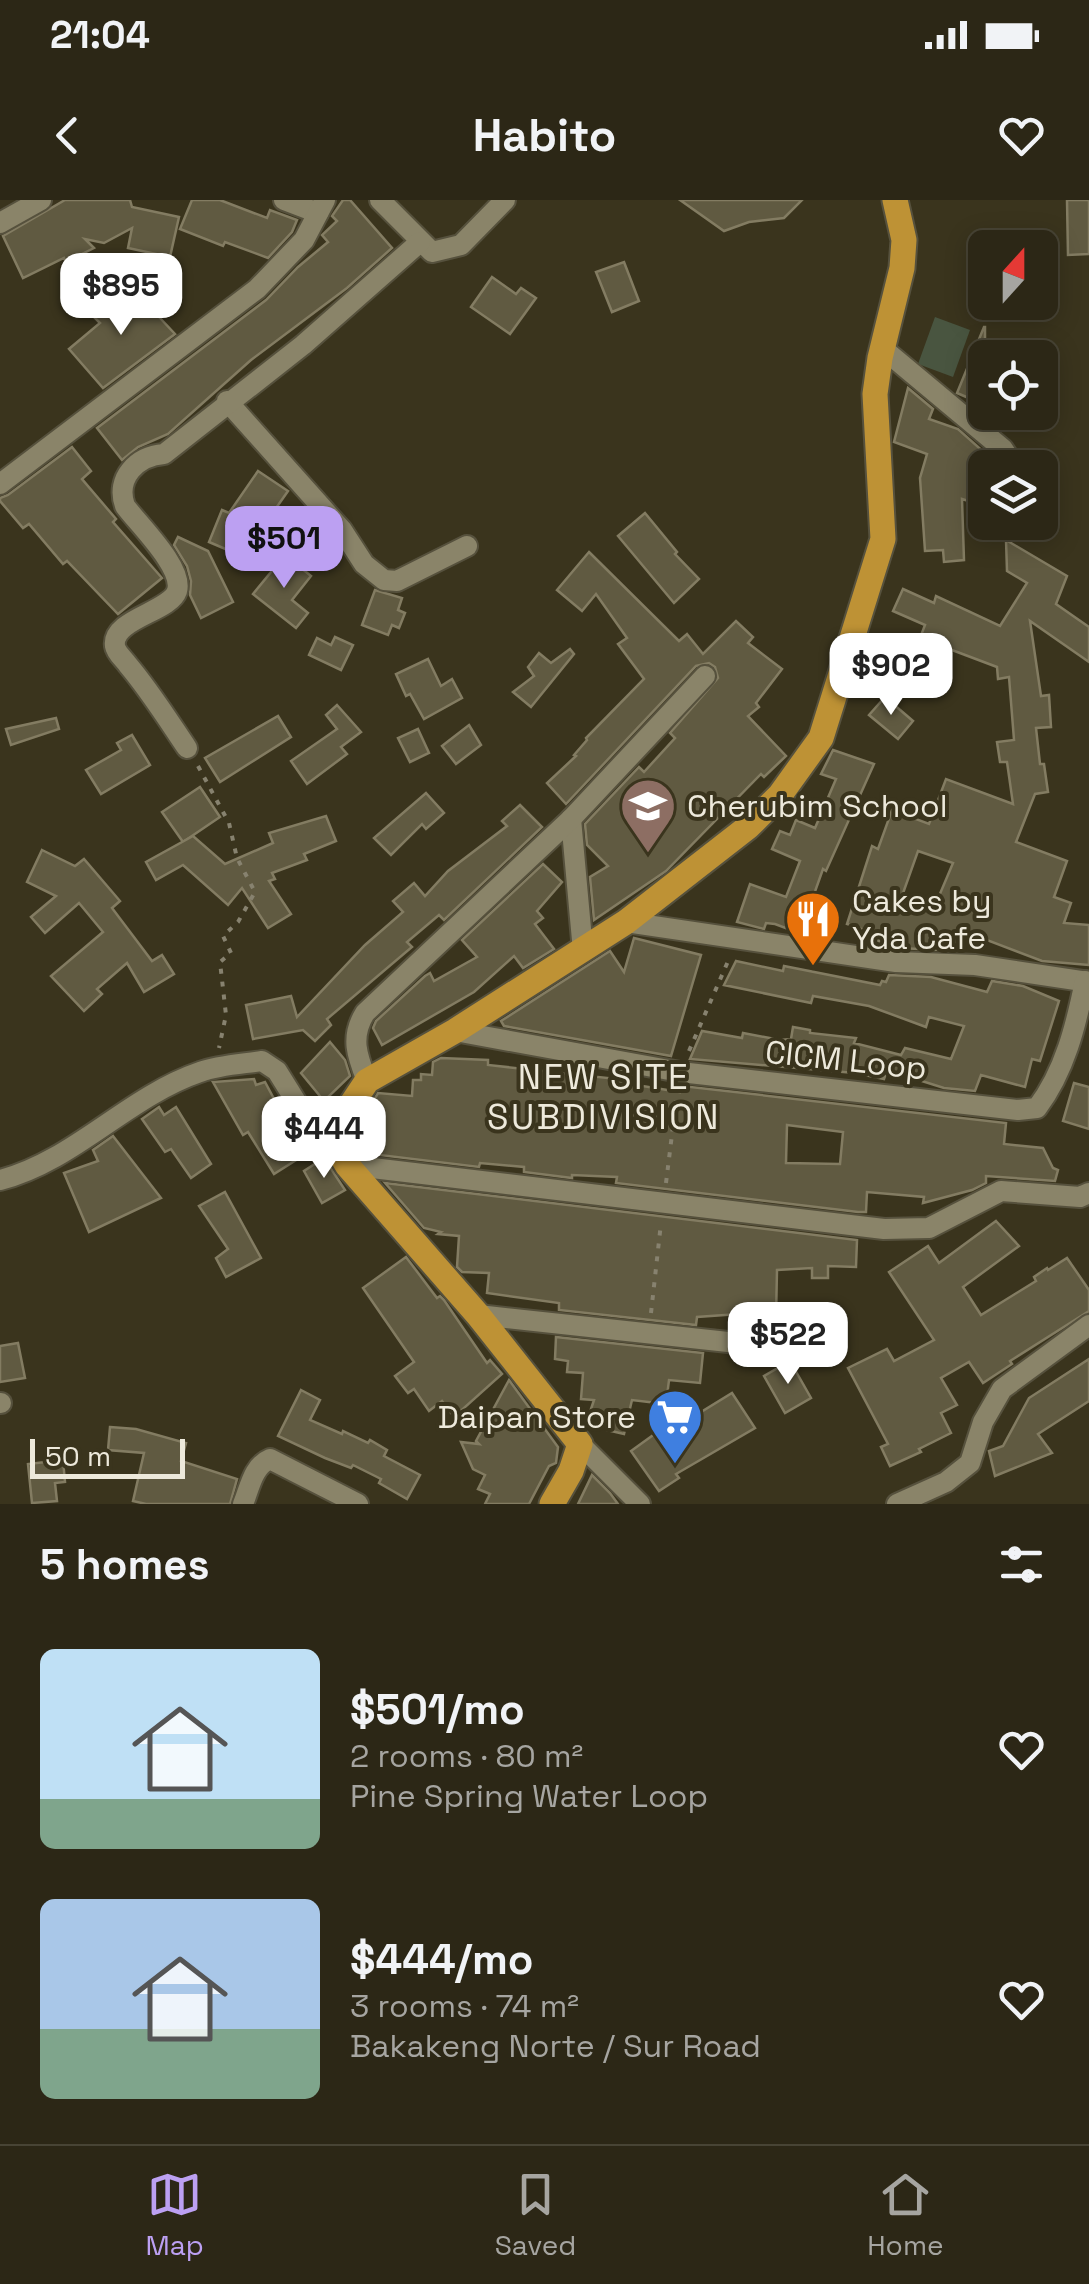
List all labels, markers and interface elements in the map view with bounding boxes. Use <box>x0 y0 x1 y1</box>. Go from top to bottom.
text: 21:04 <box>50 11 150 59</box>
text: Habito <box>473 107 616 164</box>
icon: back <box>40 108 95 163</box>
icon: heart <box>994 108 1049 163</box>
north arrow <box>968 230 1058 320</box>
map controls <box>968 230 1058 540</box>
pin: $895 <box>62 253 180 338</box>
text: $895 <box>82 265 160 305</box>
button: locate <box>968 340 1058 430</box>
button: layers <box>968 450 1058 540</box>
pin: $501 <box>225 506 343 591</box>
text: $501 <box>247 518 321 558</box>
pin: $902 <box>832 633 950 718</box>
text: $902 <box>852 645 930 685</box>
school or university icon: Cherubim School <box>618 776 678 855</box>
place label: Cherubim School <box>687 786 948 826</box>
place label: Cakes by Yda Cafe <box>852 881 992 958</box>
restaurant icon: Cakes by Yda Cafe <box>783 889 843 968</box>
street label: CICM Loop <box>763 1032 929 1088</box>
district label: NEW SITE SUBDIVISION <box>487 1055 721 1139</box>
pin: $444 <box>265 1096 383 1181</box>
text: $444 <box>284 1108 364 1148</box>
pin: $522 <box>729 1302 847 1387</box>
text: $522 <box>750 1314 826 1354</box>
supermarket icon: Daipan Store <box>645 1387 705 1466</box>
place label: Daipan Store <box>438 1397 636 1437</box>
scale bar <box>30 1434 185 1478</box>
text: 50 m <box>45 1438 111 1474</box>
icon: filters <box>994 1537 1049 1592</box>
text: 5 homes <box>40 1538 210 1591</box>
text: $501/mo <box>350 1683 525 1736</box>
icon: home <box>120 1689 240 1809</box>
icon: heart <box>994 1722 1049 1777</box>
text: 2 rooms · 80 m² <box>350 1736 583 1776</box>
text: Pine Spring Water Loop <box>350 1776 708 1816</box>
text: $444/mo <box>350 1933 533 1986</box>
icon: home <box>120 1939 240 2059</box>
icon: heart <box>994 1972 1049 2027</box>
text: 3 rooms · 74 m² <box>350 1986 579 2026</box>
text: Bakakeng Norte / Sur Road <box>350 2026 761 2066</box>
tab: Map <box>145 2167 204 2263</box>
tab: Saved <box>495 2167 576 2263</box>
tab: Home <box>867 2167 944 2263</box>

